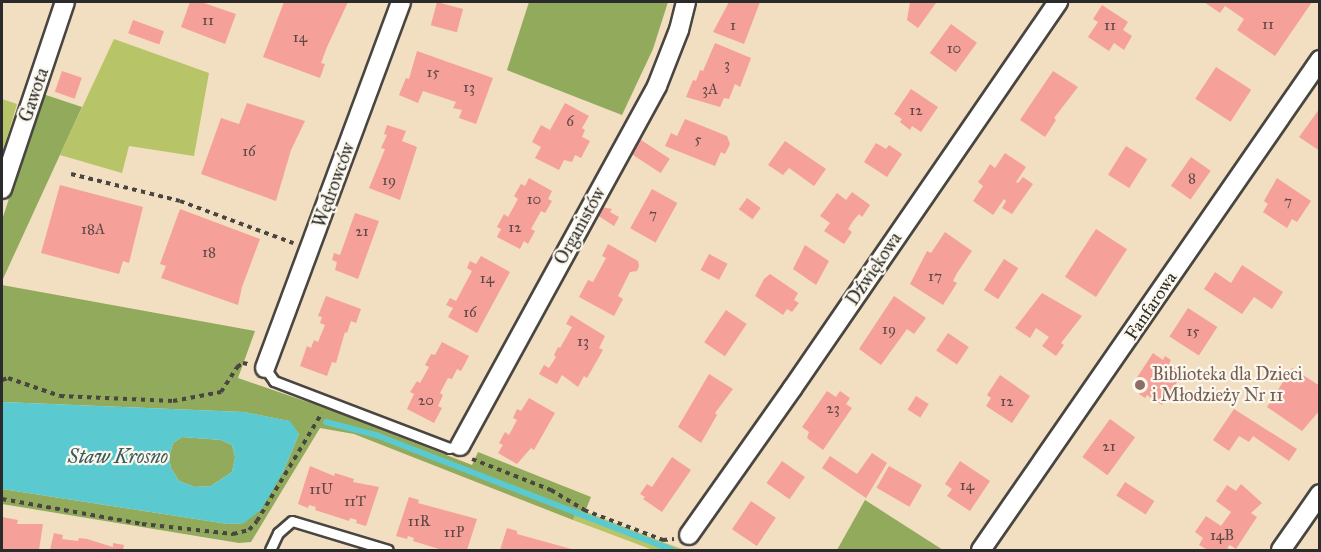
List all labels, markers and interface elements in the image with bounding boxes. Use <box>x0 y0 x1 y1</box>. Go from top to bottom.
house number: 11 <box>202 12 214 30</box>
house number: 11 <box>1262 16 1274 34</box>
house number: 1 <box>730 17 736 35</box>
house number: 11 <box>1104 17 1116 35</box>
house number: 14 <box>293 29 307 47</box>
house number: 10 <box>947 40 961 58</box>
house number: 3 <box>724 56 730 74</box>
house number: 15 <box>427 64 439 82</box>
street label: Gawota <box>15 65 53 125</box>
house number: 13 <box>463 79 475 97</box>
house number: 3A <box>702 81 718 99</box>
house number: 12 <box>909 102 923 120</box>
house number: 6 <box>566 113 574 131</box>
house number: 5 <box>695 131 701 149</box>
street label: Wędrowców <box>309 140 359 230</box>
house number: 16 <box>242 143 256 161</box>
house number: 8 <box>1188 170 1196 188</box>
house number: 19 <box>382 172 396 190</box>
street label: Organistów <box>550 184 610 268</box>
house number: 10 <box>527 191 541 209</box>
house number: 7 <box>1284 193 1292 211</box>
house number: 7 <box>649 206 657 224</box>
house number: 12 <box>508 219 522 237</box>
house number: 18A <box>81 221 105 239</box>
house number: 21 <box>355 223 369 241</box>
street label: Dźwiękowa <box>842 228 906 310</box>
house number: 18 <box>202 244 216 262</box>
house number: 17 <box>928 268 942 286</box>
street label: Fanfarowa <box>1120 268 1182 344</box>
house number: 14 <box>480 270 494 288</box>
house number: 16 <box>463 304 477 322</box>
house number: 19 <box>882 321 896 339</box>
house number: 15 <box>1187 323 1199 341</box>
house number: 13 <box>577 333 589 351</box>
place label: Biblioteka dla Dzieci i Młodzieży Nr 11 <box>1152 364 1303 406</box>
marker: Biblioteka dla Dzieci i Młodzieży Nr 11 <box>1133 378 1147 392</box>
house number: 20 <box>418 392 434 410</box>
house number: 12 <box>1000 393 1014 411</box>
house number: 23 <box>826 400 840 418</box>
house number: 21 <box>1102 438 1116 456</box>
water label: Staw Krosno <box>68 444 168 468</box>
house number: 14 <box>960 477 974 495</box>
house number: 11U <box>309 481 333 499</box>
house number: 11T <box>344 493 366 511</box>
house number: 11R <box>408 513 430 531</box>
house number: 11P <box>444 524 464 542</box>
house number: 14B <box>1210 527 1234 545</box>

